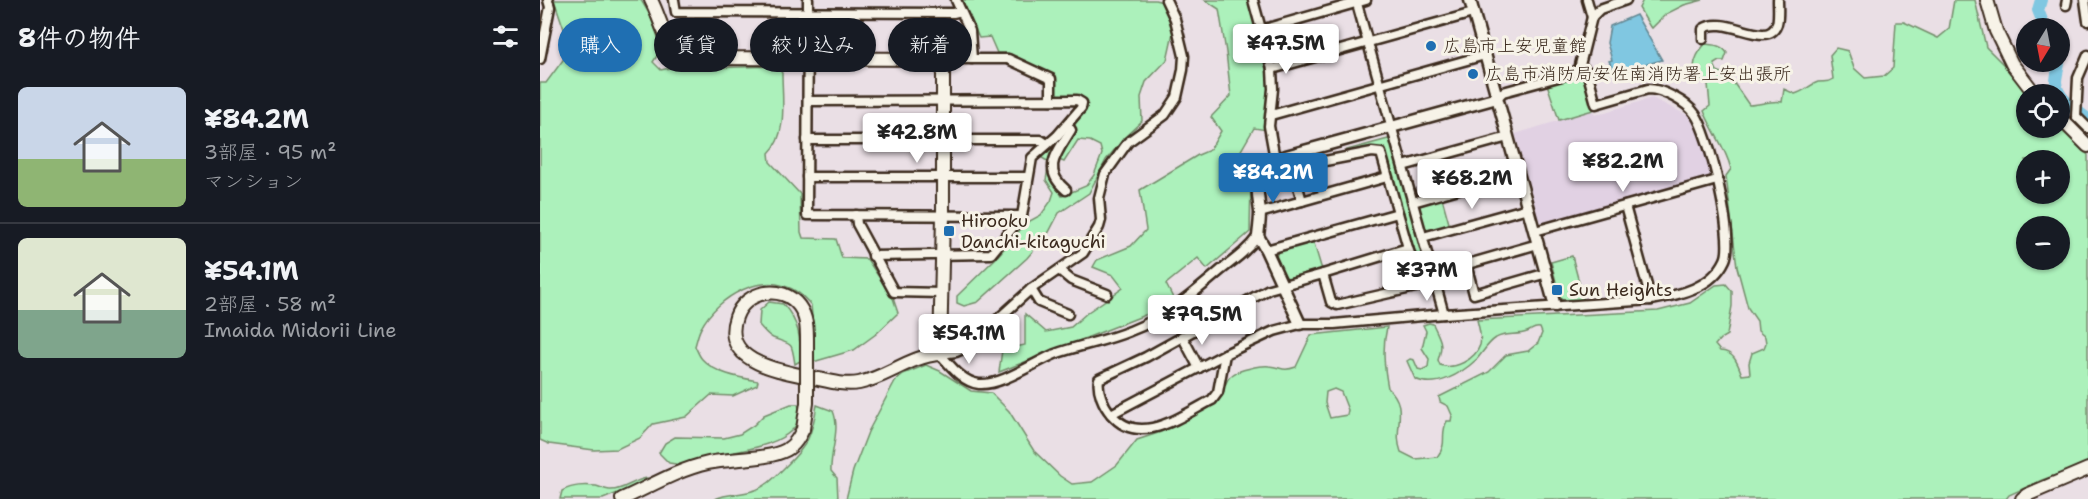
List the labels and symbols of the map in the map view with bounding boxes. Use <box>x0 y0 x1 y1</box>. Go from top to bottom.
north arrow <box>2016 18 2070 72</box>
pin: ¥47.5M <box>1237 24 1335 75</box>
place label: 広島市上安児童館 <box>1443 34 1587 58</box>
marker: 広島市上安児童館 <box>1424 39 1438 53</box>
place label: 広島市消防局安佐南消防署上安出張所 <box>1485 62 1791 86</box>
marker: 広島市消防局安佐南消防署上安出張所 <box>1466 67 1480 81</box>
pin: ¥42.8M <box>868 113 966 164</box>
pin: ¥82.2M <box>1574 142 1672 193</box>
pin: ¥84.2M <box>1224 153 1322 204</box>
pin: ¥68.2M <box>1423 159 1521 210</box>
place label: Hirooku Danchi-kitaguchi <box>961 209 1106 254</box>
marker: Hirooku Danchi-kitaguchi <box>942 224 956 238</box>
pin: ¥37M <box>1391 251 1463 302</box>
place label: Sun Heights <box>1569 278 1673 302</box>
marker: Sun Heights <box>1550 283 1564 297</box>
pin: ¥79.5M <box>1153 295 1251 346</box>
pin: ¥54.1M <box>920 314 1018 365</box>

